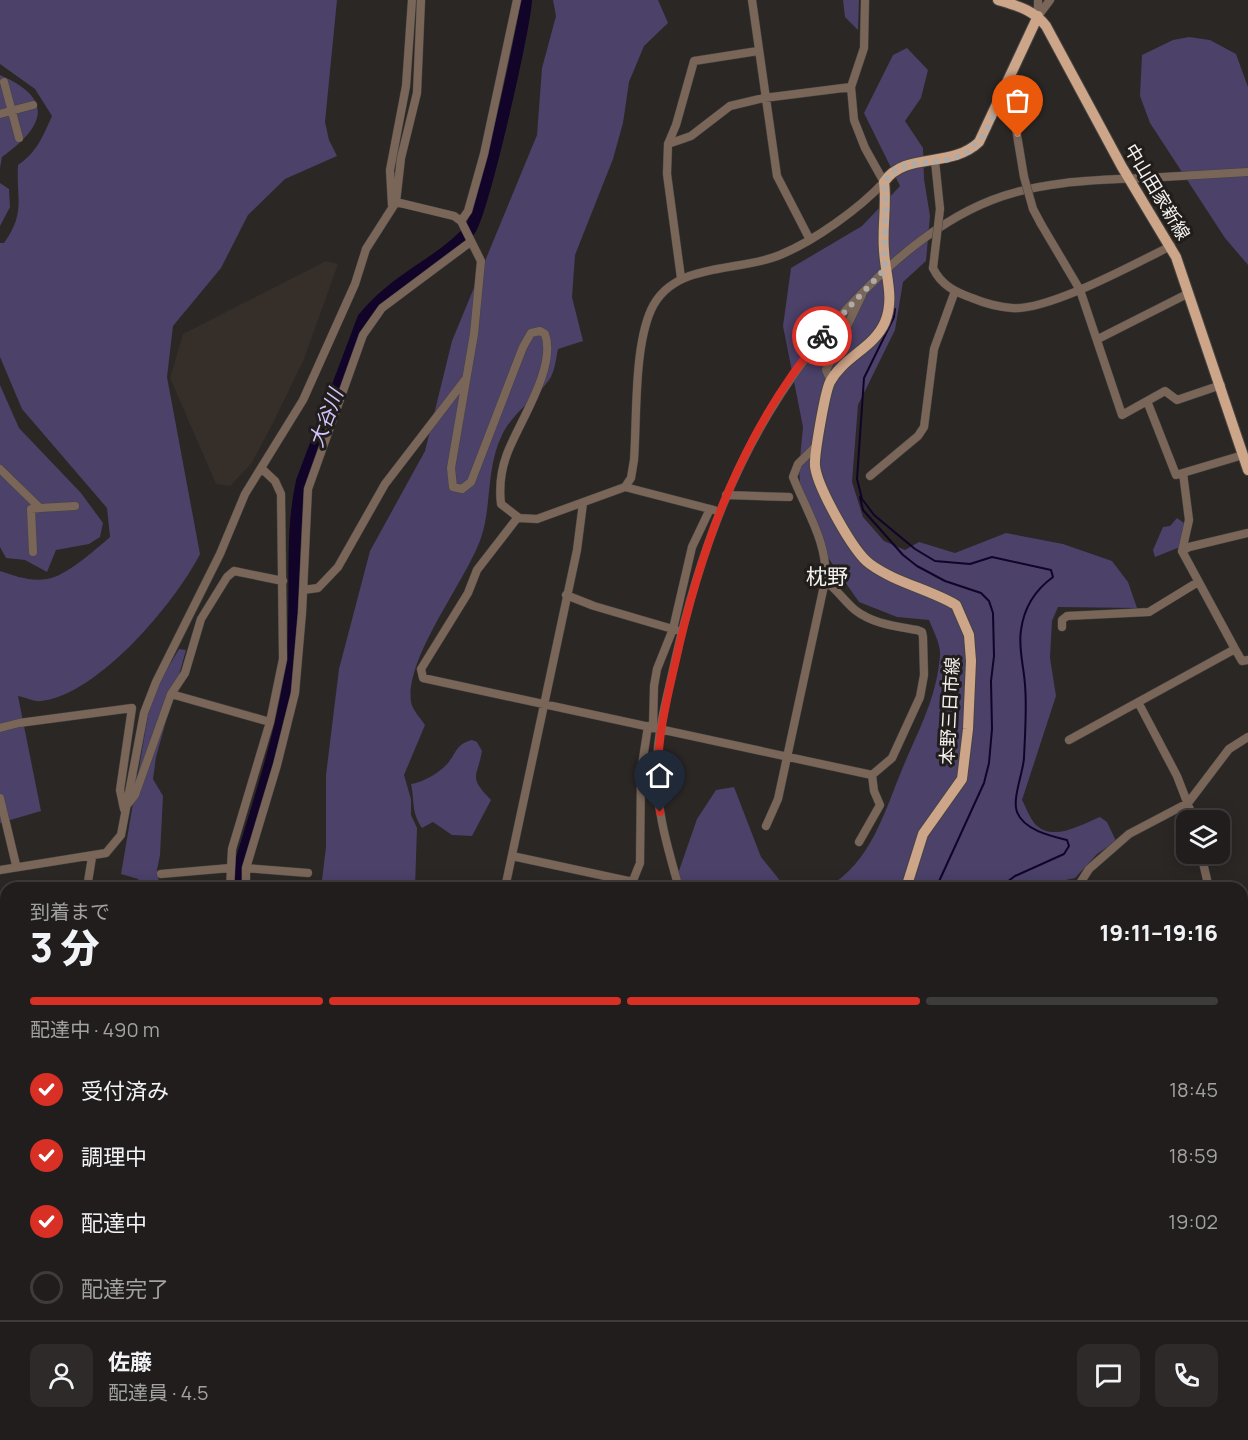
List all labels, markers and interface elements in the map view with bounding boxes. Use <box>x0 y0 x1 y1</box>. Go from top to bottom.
pin <box>992 75 1043 137</box>
icon: bag <box>1001 84 1034 117</box>
street label: 中山田家新線 <box>1120 139 1196 244</box>
courier <box>792 306 852 366</box>
icon: bike <box>806 320 839 353</box>
water label: 大谷川 <box>302 383 350 451</box>
district label: 枕野 <box>806 562 848 590</box>
street label: 本野三日市線 <box>934 656 964 766</box>
pin <box>634 750 685 812</box>
icon: home <box>643 759 676 792</box>
map controls <box>1176 810 1230 864</box>
button: layers <box>1176 810 1230 864</box>
text: 到着まで <box>30 898 110 925</box>
text: 19:11–19:16 <box>1099 918 1218 948</box>
text: 3 分 <box>30 920 100 974</box>
text: 配達中 · 490 m <box>30 1016 160 1043</box>
icon: check <box>30 1073 63 1106</box>
text: 受付済み <box>81 1076 169 1106</box>
text: 18:45 <box>1169 1076 1218 1103</box>
icon: check <box>30 1139 63 1172</box>
text: 調理中 <box>81 1142 147 1172</box>
text: 18:59 <box>1169 1142 1218 1169</box>
icon: check <box>30 1205 63 1238</box>
text: 配達中 <box>81 1208 147 1238</box>
text: 19:02 <box>1168 1208 1218 1235</box>
text: 配達完了 <box>81 1274 169 1304</box>
button: person <box>30 1344 93 1407</box>
button: chat <box>1077 1344 1140 1407</box>
button: phone <box>1155 1344 1218 1407</box>
text: 佐藤 <box>108 1347 152 1377</box>
text: 配達員 · 4.5 <box>108 1379 209 1406</box>

